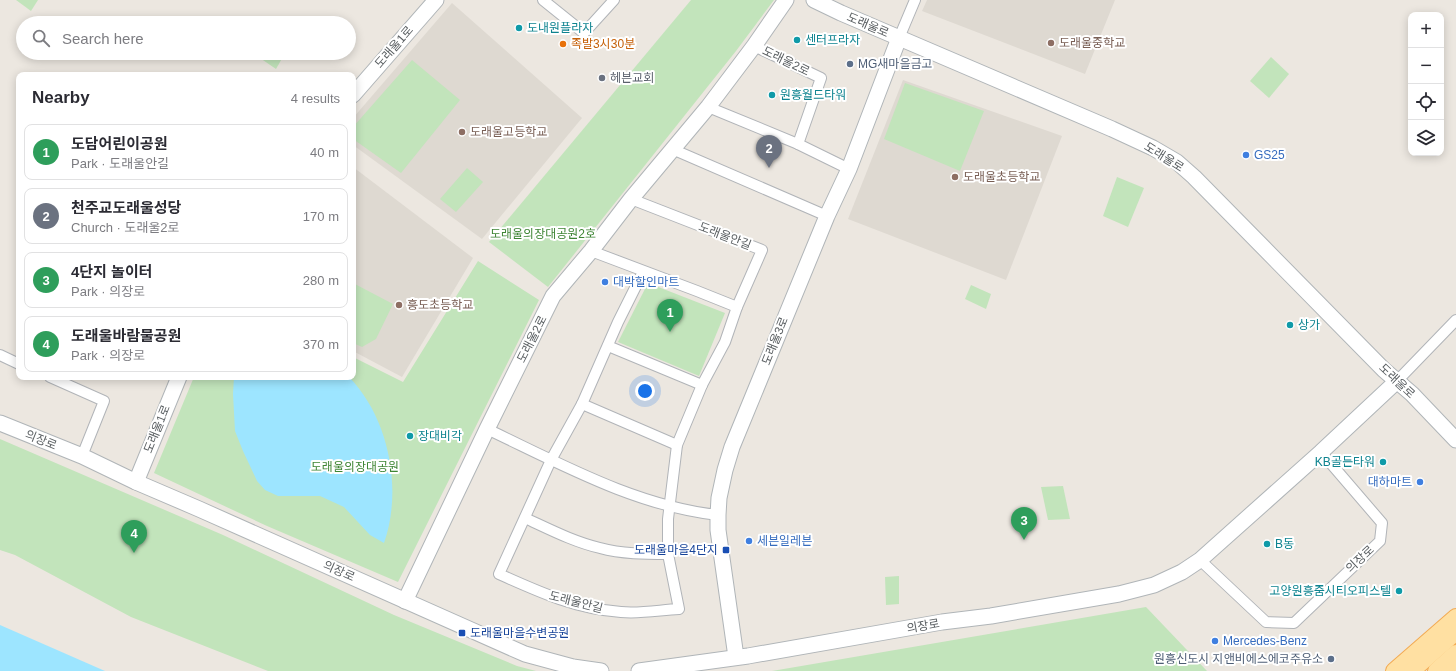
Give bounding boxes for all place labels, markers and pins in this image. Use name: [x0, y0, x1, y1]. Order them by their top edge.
place label: 도내원플라자: [527, 21, 593, 35]
marker: 도내원플라자: [514, 23, 524, 33]
place label: 센터프라자: [805, 33, 860, 47]
marker: 센터프라자: [792, 35, 802, 45]
place label: 도래울중학교: [1059, 36, 1125, 50]
place label: 족발3시30분: [571, 37, 635, 51]
marker: 도래울중학교: [1046, 38, 1056, 48]
marker: 족발3시30분: [558, 39, 568, 49]
place label: MG새마을금고: [858, 57, 933, 71]
marker: MG새마을금고: [845, 59, 855, 69]
place label: 헤븐교회: [610, 71, 654, 85]
marker: 헤븐교회: [597, 73, 607, 83]
place label: 원흥월드타워: [780, 88, 846, 102]
marker: 원흥월드타워: [767, 90, 777, 100]
place label: 도래울고등학교: [470, 125, 547, 139]
marker: 도래울고등학교: [457, 127, 467, 137]
pin: 2: [756, 135, 782, 168]
place label: GS25: [1254, 148, 1285, 162]
marker: GS25: [1241, 150, 1251, 160]
place label: 도래울초등학교: [963, 170, 1040, 184]
marker: 도래울초등학교: [950, 172, 960, 182]
place label: 대박할인마트: [613, 275, 679, 289]
marker: 대박할인마트: [600, 277, 610, 287]
place label: 흥도초등학교: [407, 298, 473, 312]
pin: 1: [657, 299, 683, 332]
marker: 흥도초등학교: [394, 300, 404, 310]
place label: 상가: [1298, 318, 1320, 332]
marker: 상가: [1285, 320, 1295, 330]
place label: 장대비각: [418, 429, 462, 443]
marker: 장대비각: [405, 431, 415, 441]
place label: KB골든타워: [1315, 455, 1375, 469]
marker: KB골든타워: [1378, 457, 1388, 467]
place label: 대하마트: [1368, 475, 1412, 489]
marker: 대하마트: [1415, 477, 1425, 487]
pin: 3: [1011, 507, 1037, 540]
pin: 4: [121, 520, 147, 553]
place label: 세븐일레븐: [757, 534, 812, 548]
marker: 세븐일레븐: [744, 536, 754, 546]
place label: B동: [1275, 537, 1294, 551]
marker: B동: [1262, 539, 1272, 549]
place label: 도래울마을4단지: [634, 543, 718, 557]
marker: 도래울마을4단지: [721, 545, 731, 555]
place label: 고양원흥줌시티오피스텔: [1270, 584, 1391, 598]
marker: 고양원흥줌시티오피스텔: [1394, 586, 1404, 596]
place label: 도래울마을수변공원: [470, 626, 569, 640]
marker: 도래울마을수변공원: [457, 628, 467, 638]
place label: Mercedes-Benz: [1223, 634, 1307, 648]
marker: Mercedes-Benz: [1210, 636, 1220, 646]
place label: 원흥신도시 지앤비에스에코주유소: [1154, 652, 1323, 666]
marker: 원흥신도시 지앤비에스에코주유소: [1326, 654, 1336, 664]

